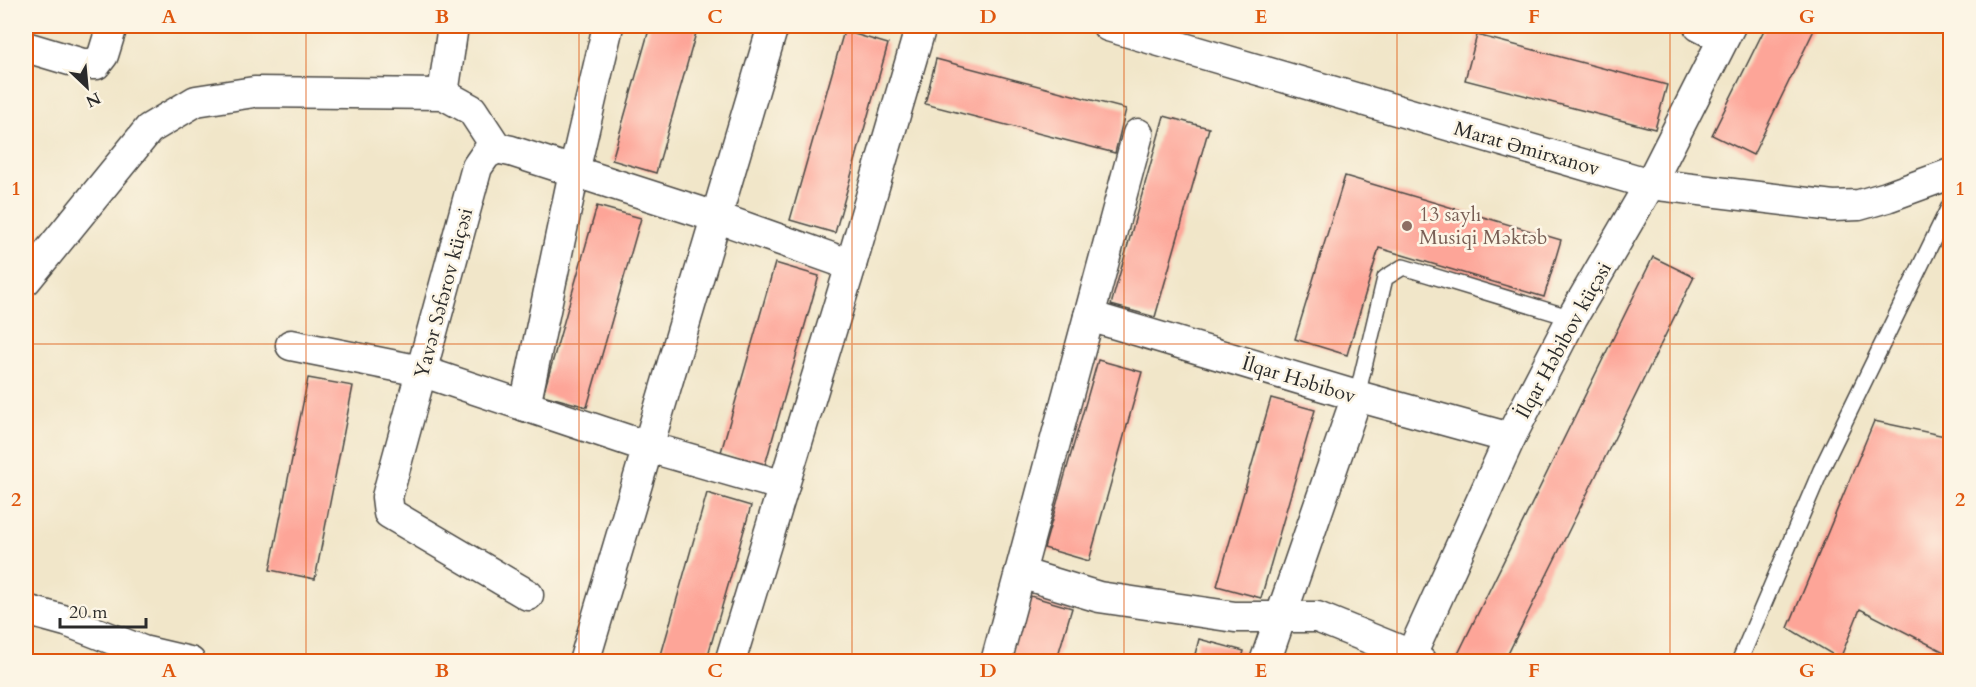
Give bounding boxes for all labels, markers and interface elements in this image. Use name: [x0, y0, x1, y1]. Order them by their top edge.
text: A: [161, 3, 177, 30]
text: B: [435, 3, 449, 30]
text: C: [707, 3, 723, 30]
text: D: [979, 3, 997, 30]
text: E: [1255, 3, 1267, 30]
text: F: [1528, 3, 1540, 30]
text: G: [1799, 3, 1815, 30]
north arrow: [57, 57, 117, 117]
text: N: [82, 87, 104, 113]
street label: Marat Əmirxanov: [1451, 115, 1604, 182]
text: 1: [11, 175, 21, 202]
text: 1: [1955, 175, 1965, 202]
place label: 13 saylı Musiqi Məktəb: [1419, 201, 1548, 251]
street label: Yavər Səfərov küçəsi: [408, 205, 479, 381]
marker: 13 saylı Musiqi Məktəb: [1400, 219, 1414, 233]
street label: İlqar Həbibov küçəsi: [1509, 257, 1618, 423]
street label: İlqar Həbibov: [1239, 349, 1360, 410]
text: 2: [11, 486, 21, 513]
text: 2: [1955, 486, 1965, 513]
scale bar: [60, 591, 146, 629]
text: 20 m: [69, 600, 108, 625]
text: A: [161, 657, 177, 684]
text: B: [435, 657, 449, 684]
text: C: [707, 657, 723, 684]
text: D: [979, 657, 997, 684]
text: E: [1255, 657, 1267, 684]
text: F: [1528, 657, 1540, 684]
text: G: [1799, 657, 1815, 684]

